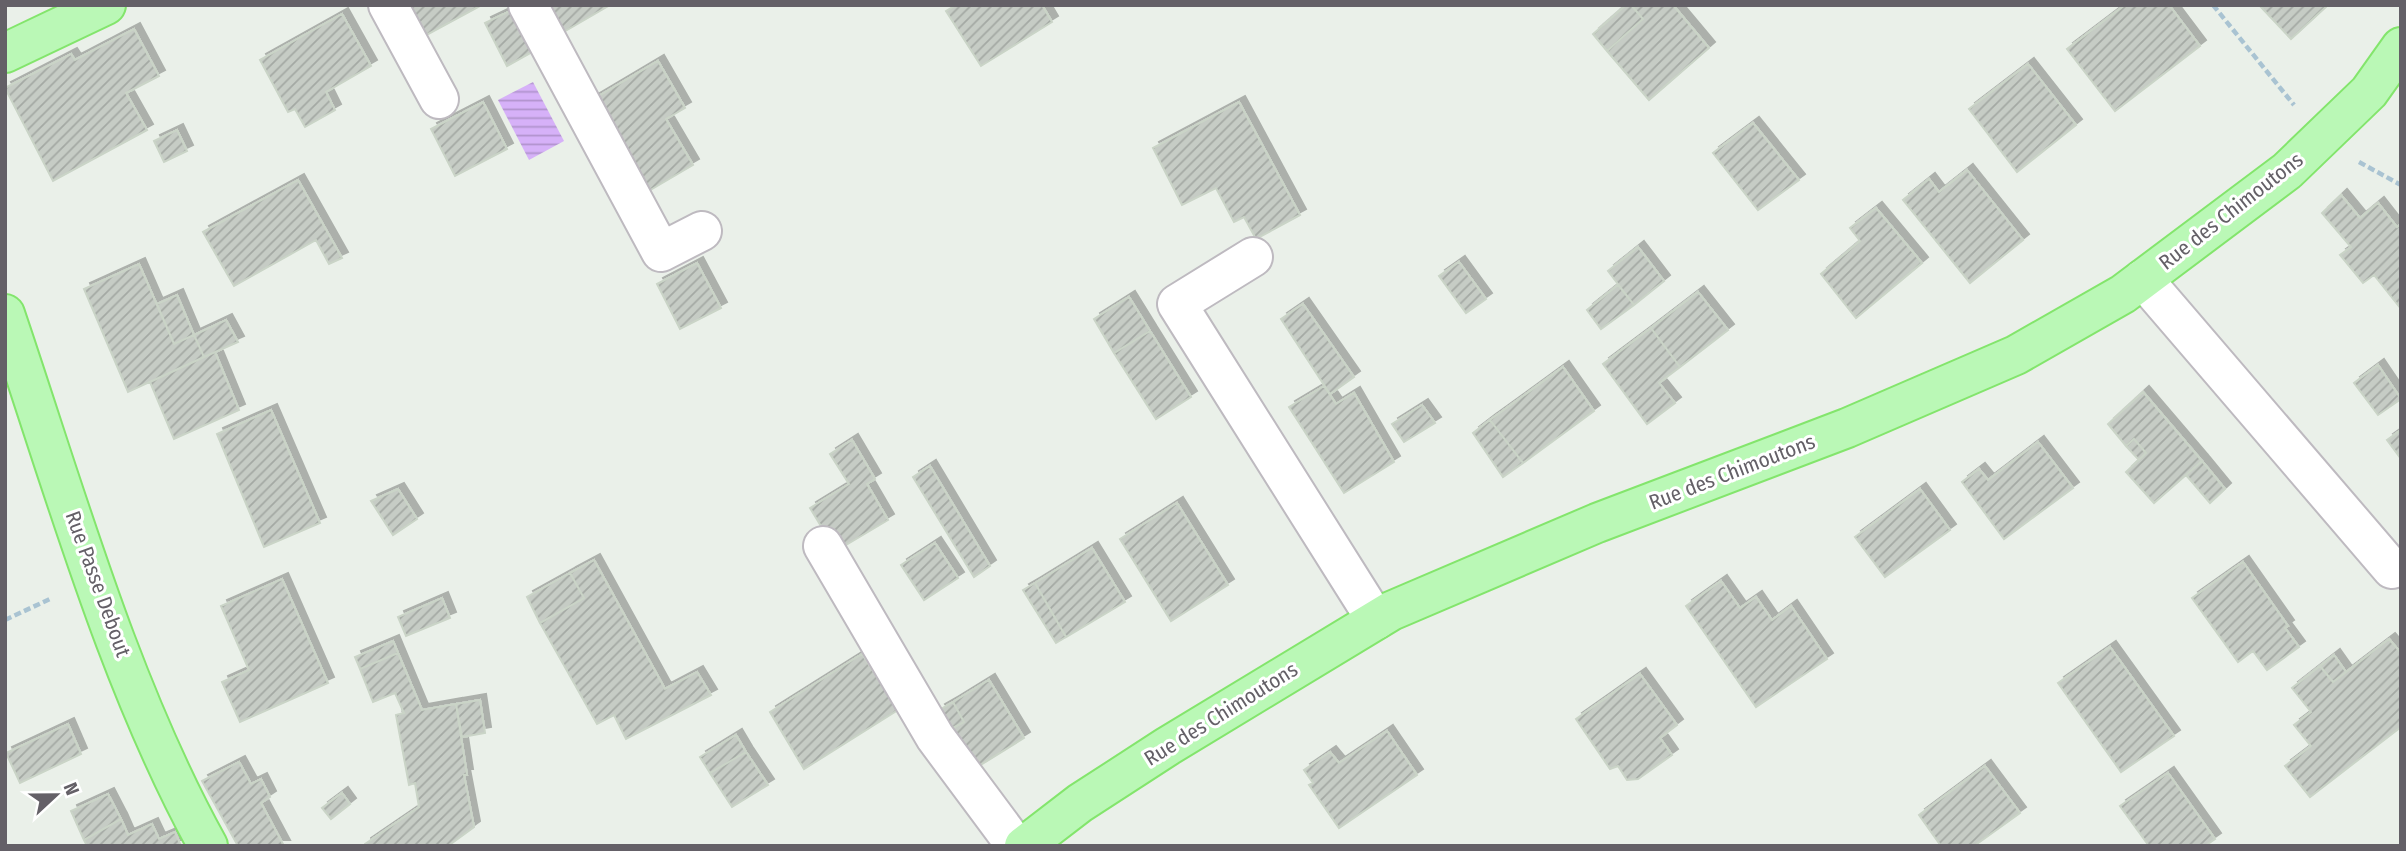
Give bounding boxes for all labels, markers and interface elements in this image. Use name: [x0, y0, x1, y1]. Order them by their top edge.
street label: Rue des Chimoutons: [2154, 147, 2308, 275]
street label: Rue des Chimoutons: [1645, 428, 1819, 516]
street label: Rue Passe Debout: [60, 507, 137, 661]
street label: Rue des Chimoutons: [1140, 656, 1302, 772]
north arrow: [21, 760, 91, 830]
text: N: [59, 779, 84, 798]

